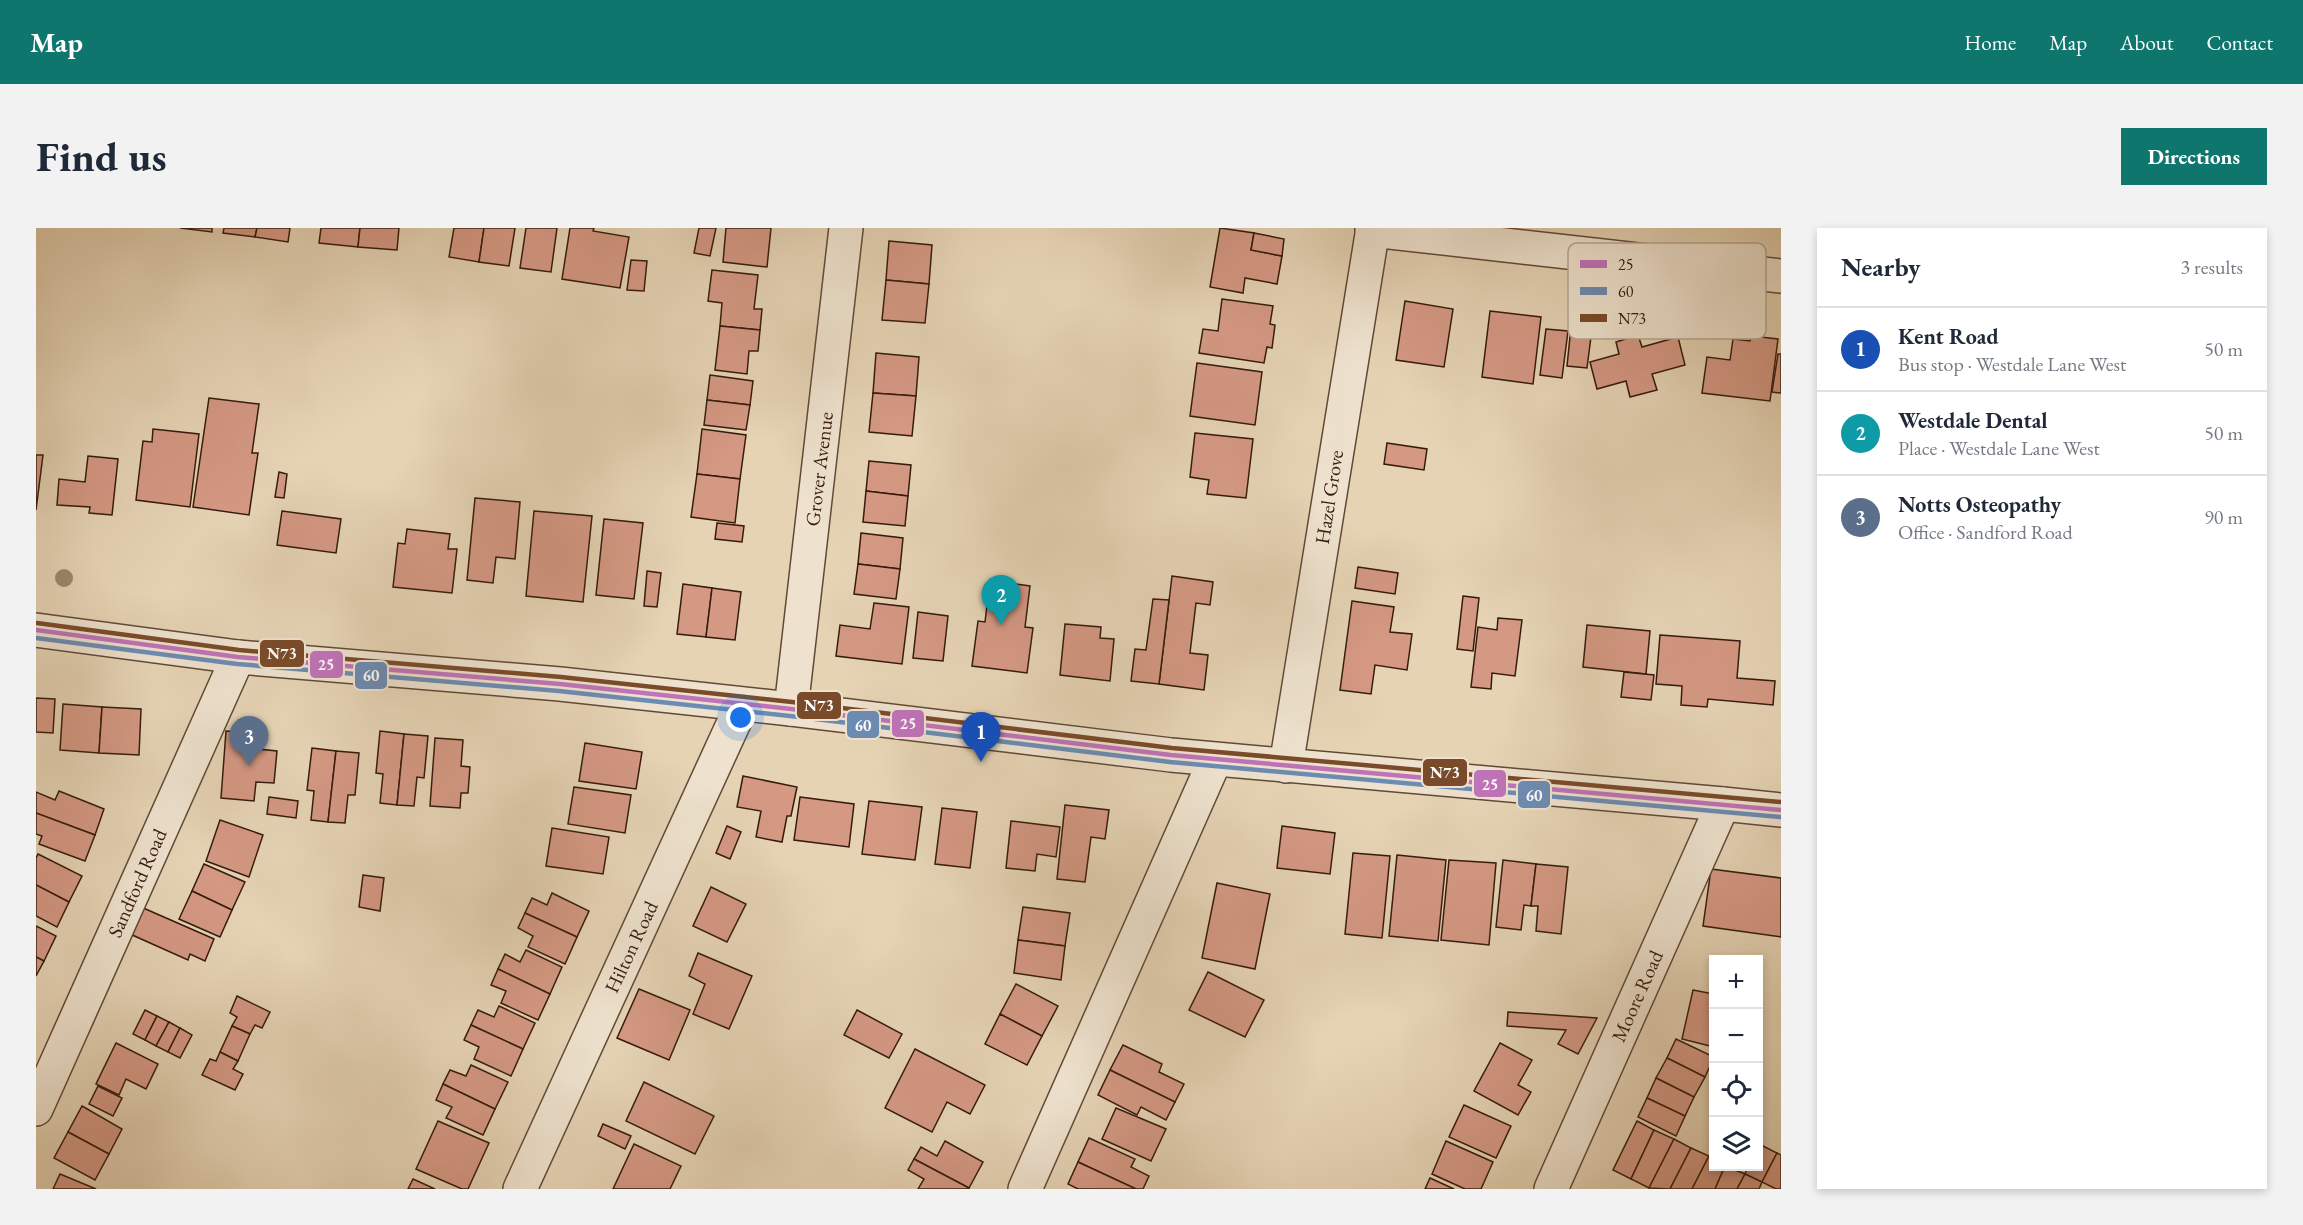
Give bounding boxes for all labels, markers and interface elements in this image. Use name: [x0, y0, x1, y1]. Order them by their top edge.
text: Map: [30, 24, 83, 60]
text: Home: [1964, 29, 2016, 56]
text: Map: [2049, 29, 2087, 56]
text: About: [2120, 29, 2173, 56]
text: Contact: [2206, 29, 2273, 56]
button: Directions: [2121, 128, 2267, 185]
text: Find us: [36, 129, 167, 184]
legend: [1568, 243, 1766, 339]
text: Nearby: [1841, 250, 1921, 284]
text: 25: [1618, 254, 1633, 275]
text: 3 results: [2180, 254, 2243, 280]
text: 60: [1618, 281, 1634, 302]
text: N73: [1618, 308, 1646, 329]
text: Kent Road: [1898, 322, 1999, 351]
text: 1: [1855, 336, 1866, 362]
text: 50 m: [2204, 336, 2243, 362]
text: Bus stop · Westdale Lane West: [1898, 351, 2126, 377]
text: Westdale Dental: [1898, 406, 2048, 435]
street label: Grover Avenue: [799, 410, 839, 528]
text: 2: [1855, 420, 1866, 446]
text: 50 m: [2204, 420, 2243, 446]
text: Place · Westdale Lane West: [1898, 435, 2100, 461]
street label: Hazel Grove: [1309, 448, 1349, 546]
text: Notts Osteopathy: [1898, 490, 2061, 519]
text: 3: [1855, 504, 1866, 530]
text: 90 m: [2204, 504, 2243, 530]
text: Office · Sandford Road: [1898, 519, 2073, 545]
pin: 2: [982, 576, 1020, 625]
line badge: N73: [259, 639, 305, 668]
text: N73: [267, 643, 297, 664]
line badge: 25: [309, 650, 344, 679]
text: 25: [318, 654, 334, 675]
line badge: 60: [354, 661, 388, 690]
text: 60: [363, 665, 380, 686]
line badge: N73: [796, 691, 842, 720]
text: N73: [804, 695, 834, 716]
your location: [726, 703, 755, 732]
line badge: 25: [891, 709, 925, 738]
line badge: 60: [846, 710, 880, 739]
pin: 1: [962, 712, 1000, 762]
text: 25: [900, 713, 916, 734]
text: 60: [855, 715, 872, 736]
pin: 3: [230, 716, 268, 766]
line badge: N73: [1422, 758, 1468, 787]
text: N73: [1430, 762, 1460, 783]
line badge: 25: [1473, 769, 1507, 798]
text: 25: [1482, 774, 1498, 795]
line badge: 60: [1517, 780, 1551, 809]
text: 60: [1526, 785, 1543, 806]
street label: Sandford Road: [101, 824, 173, 941]
street label: Hilton Road: [598, 896, 664, 997]
street label: Moore Road: [1605, 945, 1669, 1046]
map controls: [1709, 955, 1763, 1171]
button: +: [1709, 955, 1763, 1009]
button: −: [1709, 1009, 1763, 1063]
button: locate: [1709, 1063, 1763, 1117]
button: layers: [1709, 1117, 1763, 1171]

